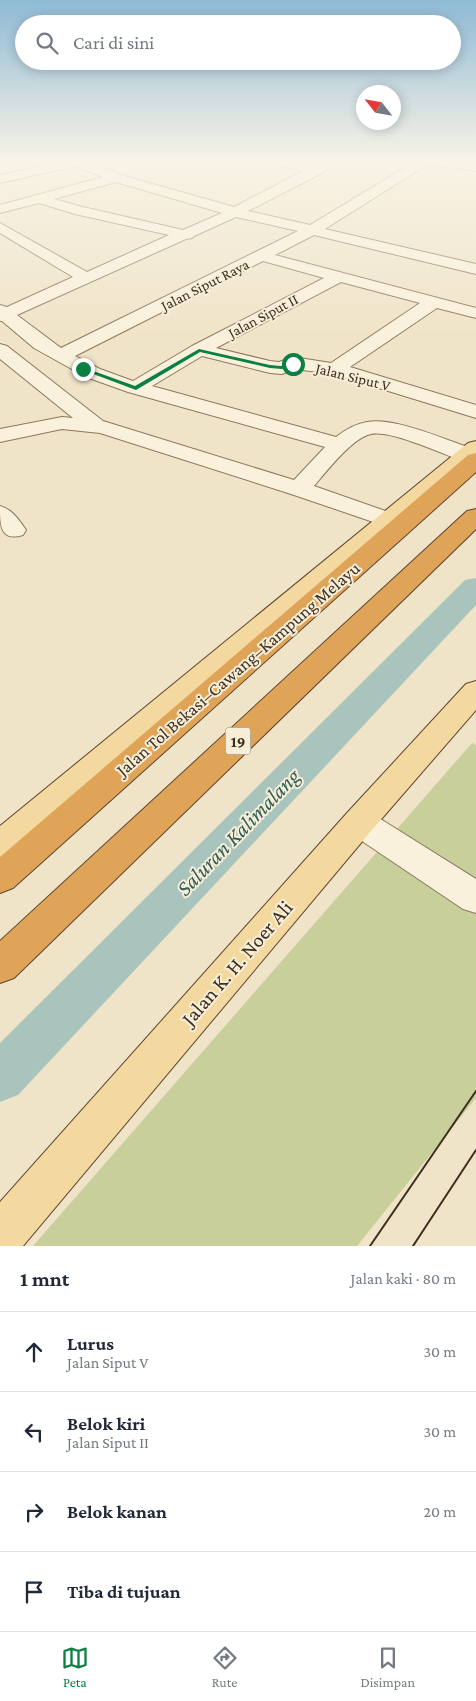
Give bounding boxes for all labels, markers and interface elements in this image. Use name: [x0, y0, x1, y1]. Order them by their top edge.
search box: [15, 15, 461, 70]
icon: search: [33, 29, 61, 57]
text: Cari di sini: [73, 32, 154, 53]
north arrow: [356, 85, 401, 130]
street label: Jalan Siput Raya: [157, 256, 252, 316]
street label: Jalan Siput II: [224, 291, 301, 343]
route start: [282, 353, 305, 376]
route end: [72, 358, 95, 381]
street label: Jalan Siput V: [312, 360, 392, 395]
street label: Jalan Tol Bekasi–Cawang–Kampung Melayu: [111, 558, 364, 781]
road number: 19: [226, 728, 250, 754]
water label: Saluran Kalimalang: [171, 762, 306, 901]
street label: Jalan K. H. Noer Ali: [175, 895, 298, 1032]
text: 1 mnt: [20, 1267, 69, 1291]
text: Jalan kaki · 80 m: [351, 1270, 456, 1287]
text: Lurus: [67, 1333, 114, 1354]
icon: ahead: [20, 1338, 48, 1366]
text: 30 m: [424, 1343, 456, 1360]
text: Jalan Siput V: [67, 1354, 148, 1371]
text: Belok kiri: [67, 1413, 145, 1434]
icon: left: [20, 1418, 48, 1446]
text: 30 m: [424, 1423, 456, 1440]
text: Jalan Siput II: [67, 1434, 149, 1451]
icon: right: [20, 1498, 48, 1526]
text: Belok kanan: [67, 1501, 167, 1522]
text: 20 m: [423, 1503, 456, 1520]
icon: arrive: [20, 1578, 48, 1606]
text: Tiba di tujuan: [67, 1581, 181, 1602]
tab: Peta: [61, 1644, 89, 1690]
tab: Rute: [211, 1644, 239, 1690]
tab: Disimpan: [360, 1644, 415, 1690]

